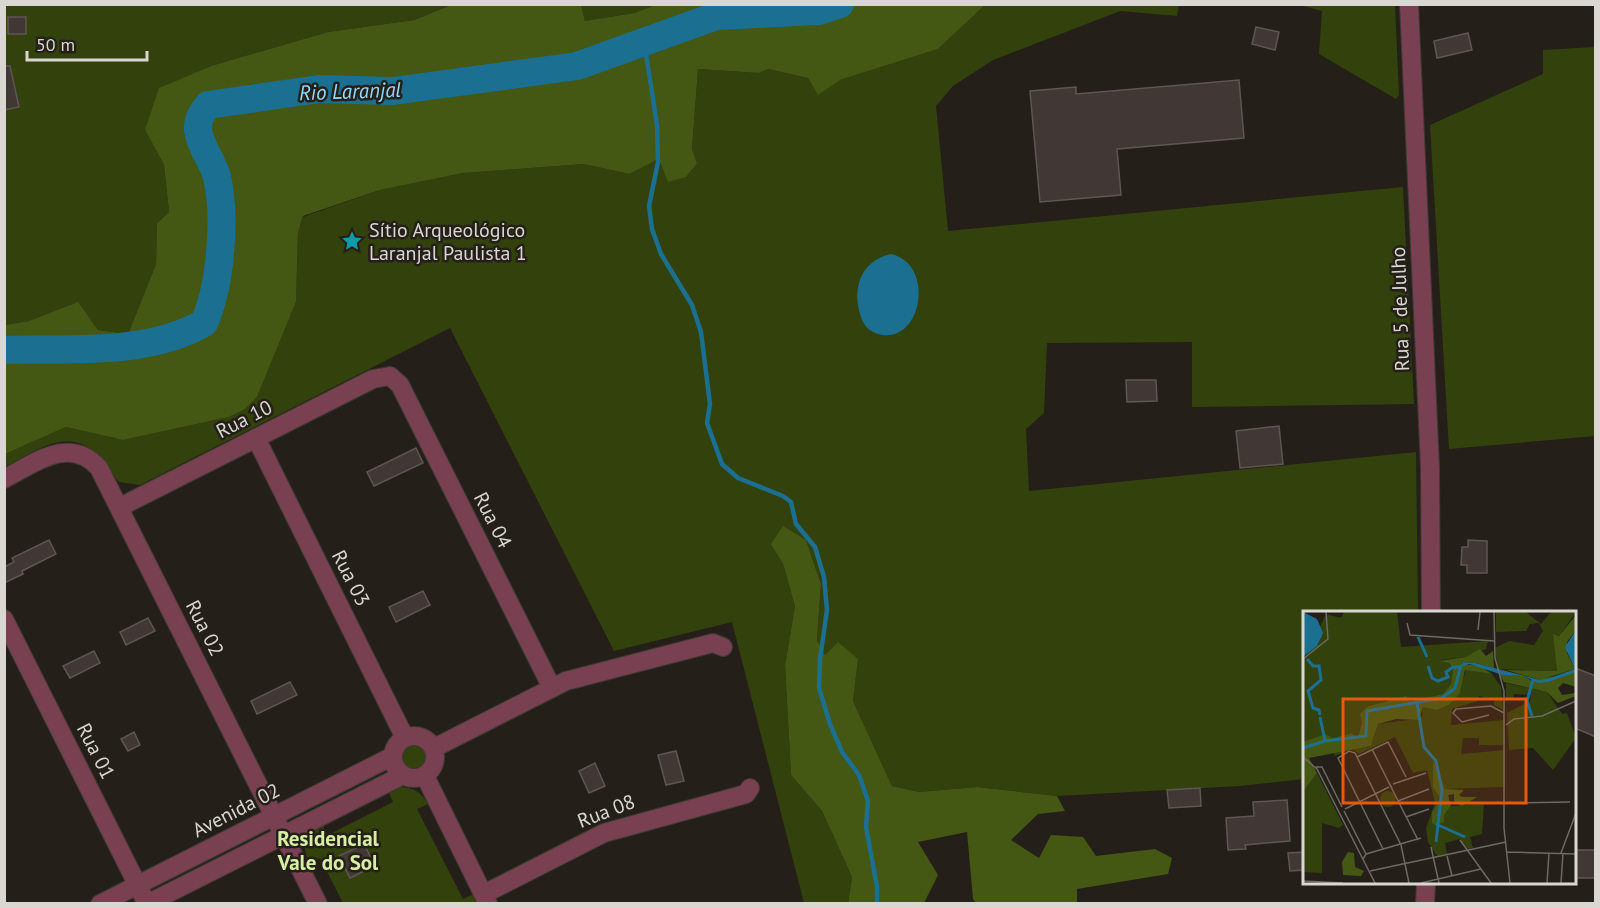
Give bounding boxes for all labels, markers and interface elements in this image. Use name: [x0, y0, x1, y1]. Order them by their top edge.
scale bar: [27, 24, 147, 62]
text: 50 m: [36, 33, 75, 56]
water label: Rio Laranjal: [298, 76, 402, 106]
place label: Sítio Arqueológico Laranjal Paulista 1: [369, 217, 527, 266]
place icon: Sítio Arqueológico Laranjal Paulista 1: [340, 229, 364, 253]
street label: Rua 5 de Julho: [1385, 246, 1415, 372]
street label: Rua 10: [212, 394, 277, 444]
street label: Rua 04: [468, 488, 518, 553]
street label: Rua 03: [326, 546, 376, 610]
street label: Rua 02: [180, 596, 230, 660]
inset map: [1303, 611, 1576, 884]
street label: Rua 01: [71, 719, 121, 783]
street label: Avenida 02: [188, 777, 284, 843]
street label: Rua 08: [574, 788, 638, 834]
district label: Residencial Vale do Sol: [277, 825, 380, 876]

